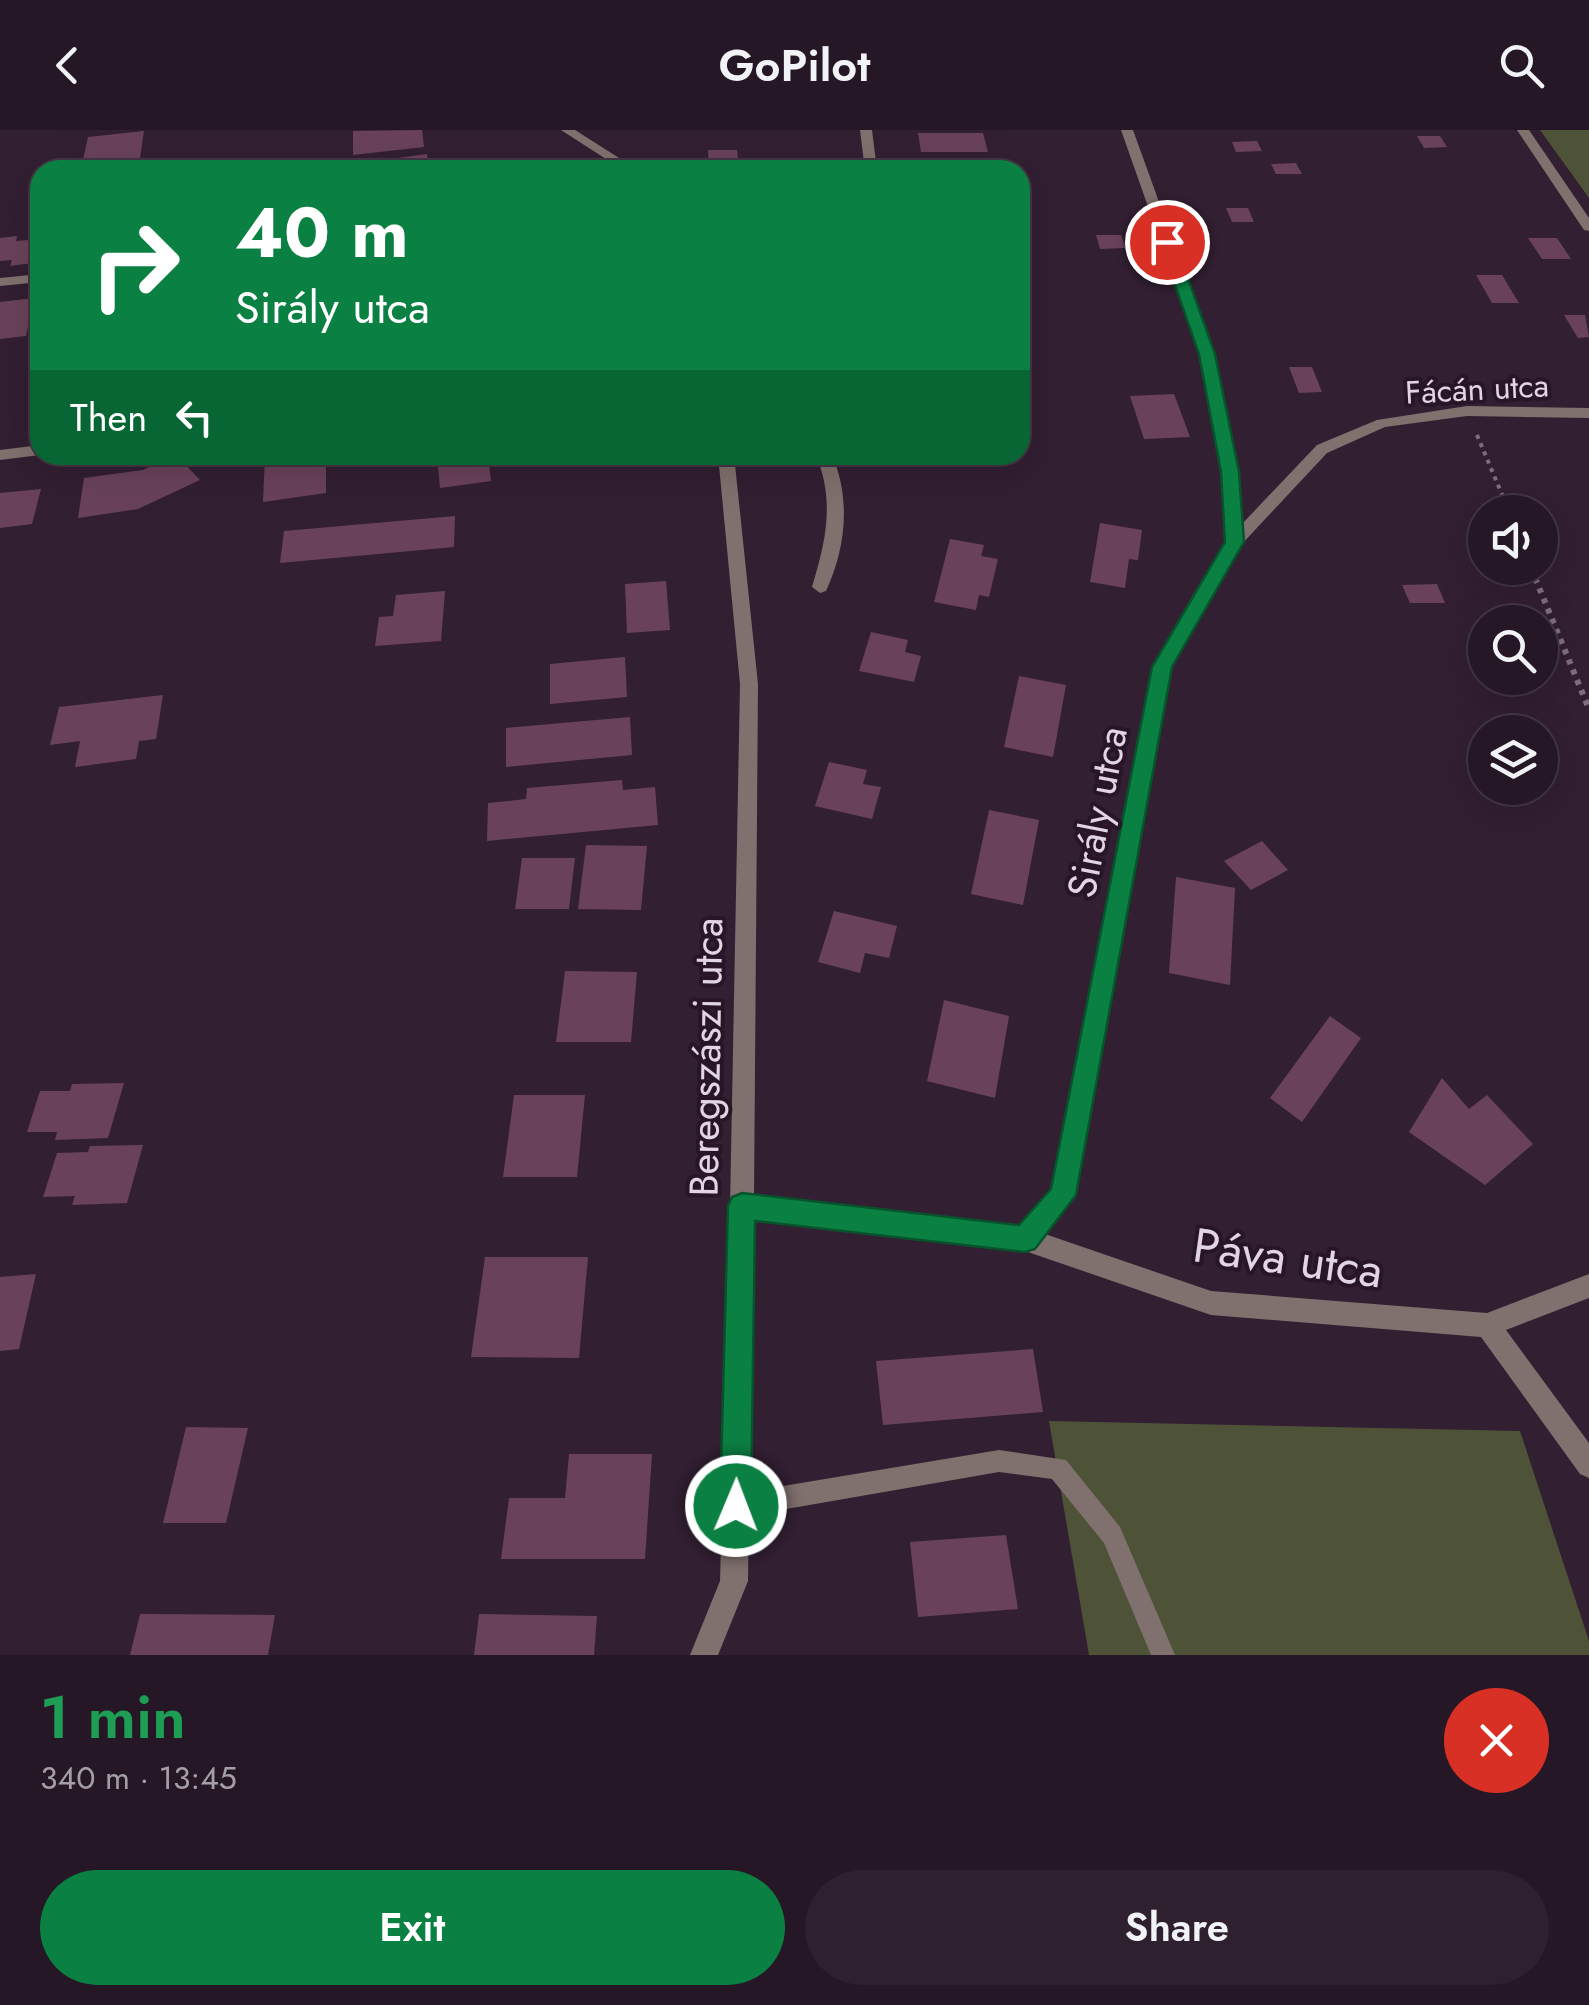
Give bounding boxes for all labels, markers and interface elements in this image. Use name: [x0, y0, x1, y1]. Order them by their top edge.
text: GoPilot: [719, 33, 870, 98]
icon: back: [40, 38, 95, 93]
icon: search: [1494, 38, 1549, 93]
text: 40 m: [235, 182, 409, 283]
icon: right: [70, 200, 200, 330]
pin: [1125, 200, 1210, 285]
icon: arrive: [1140, 215, 1195, 270]
text: Sirály utca: [235, 275, 430, 340]
street label: Fácán utca: [1404, 362, 1550, 416]
text: Then: [70, 390, 147, 445]
icon: left: [167, 390, 222, 445]
map controls: [1468, 495, 1558, 805]
button: sound: [1468, 495, 1558, 585]
button: search: [1468, 605, 1558, 695]
button: layers: [1468, 715, 1558, 805]
street label: Sirály utca: [1052, 721, 1142, 903]
street label: Beregszászi utca: [675, 917, 737, 1197]
street label: Páva utca: [1189, 1211, 1387, 1305]
position arrow: [684, 1454, 788, 1558]
text: 1 min: [40, 1674, 186, 1761]
button: close: [1444, 1688, 1549, 1793]
text: 340 m · 13:45: [40, 1755, 237, 1801]
button: Exit: [40, 1870, 785, 1985]
button: Share: [805, 1870, 1549, 1985]

